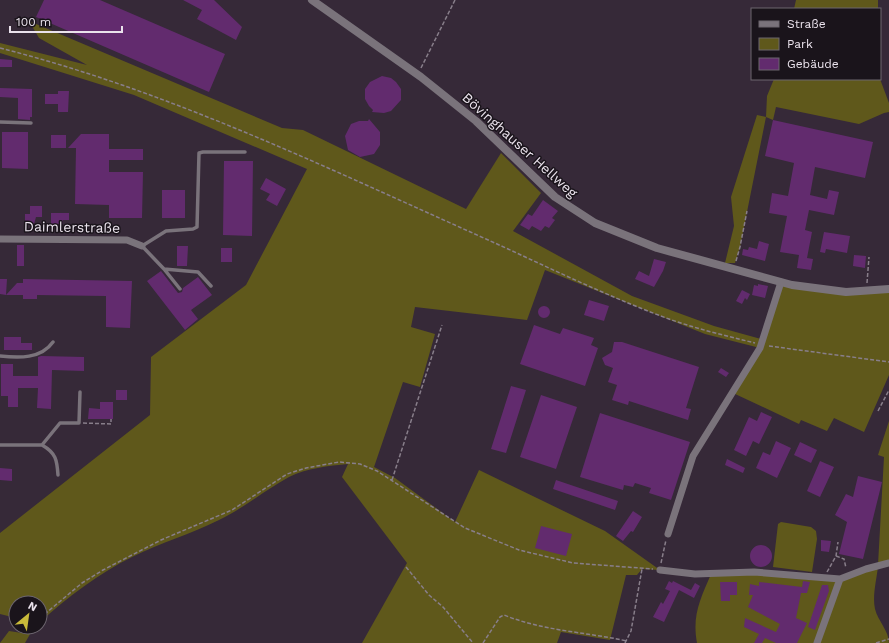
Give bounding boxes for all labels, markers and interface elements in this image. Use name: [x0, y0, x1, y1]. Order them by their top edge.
scale bar: [10, 8, 122, 34]
legend: [751, 8, 881, 80]
text: 100 m: [16, 15, 51, 29]
text: Straße: [787, 17, 826, 31]
text: Park: [787, 37, 813, 51]
text: Gebäude: [787, 57, 839, 71]
street label: Bövinghauser Hellweg: [459, 89, 581, 201]
street label: Daimlerstraße: [24, 218, 120, 236]
north arrow: [8, 595, 48, 635]
text: N: [26, 599, 39, 614]

